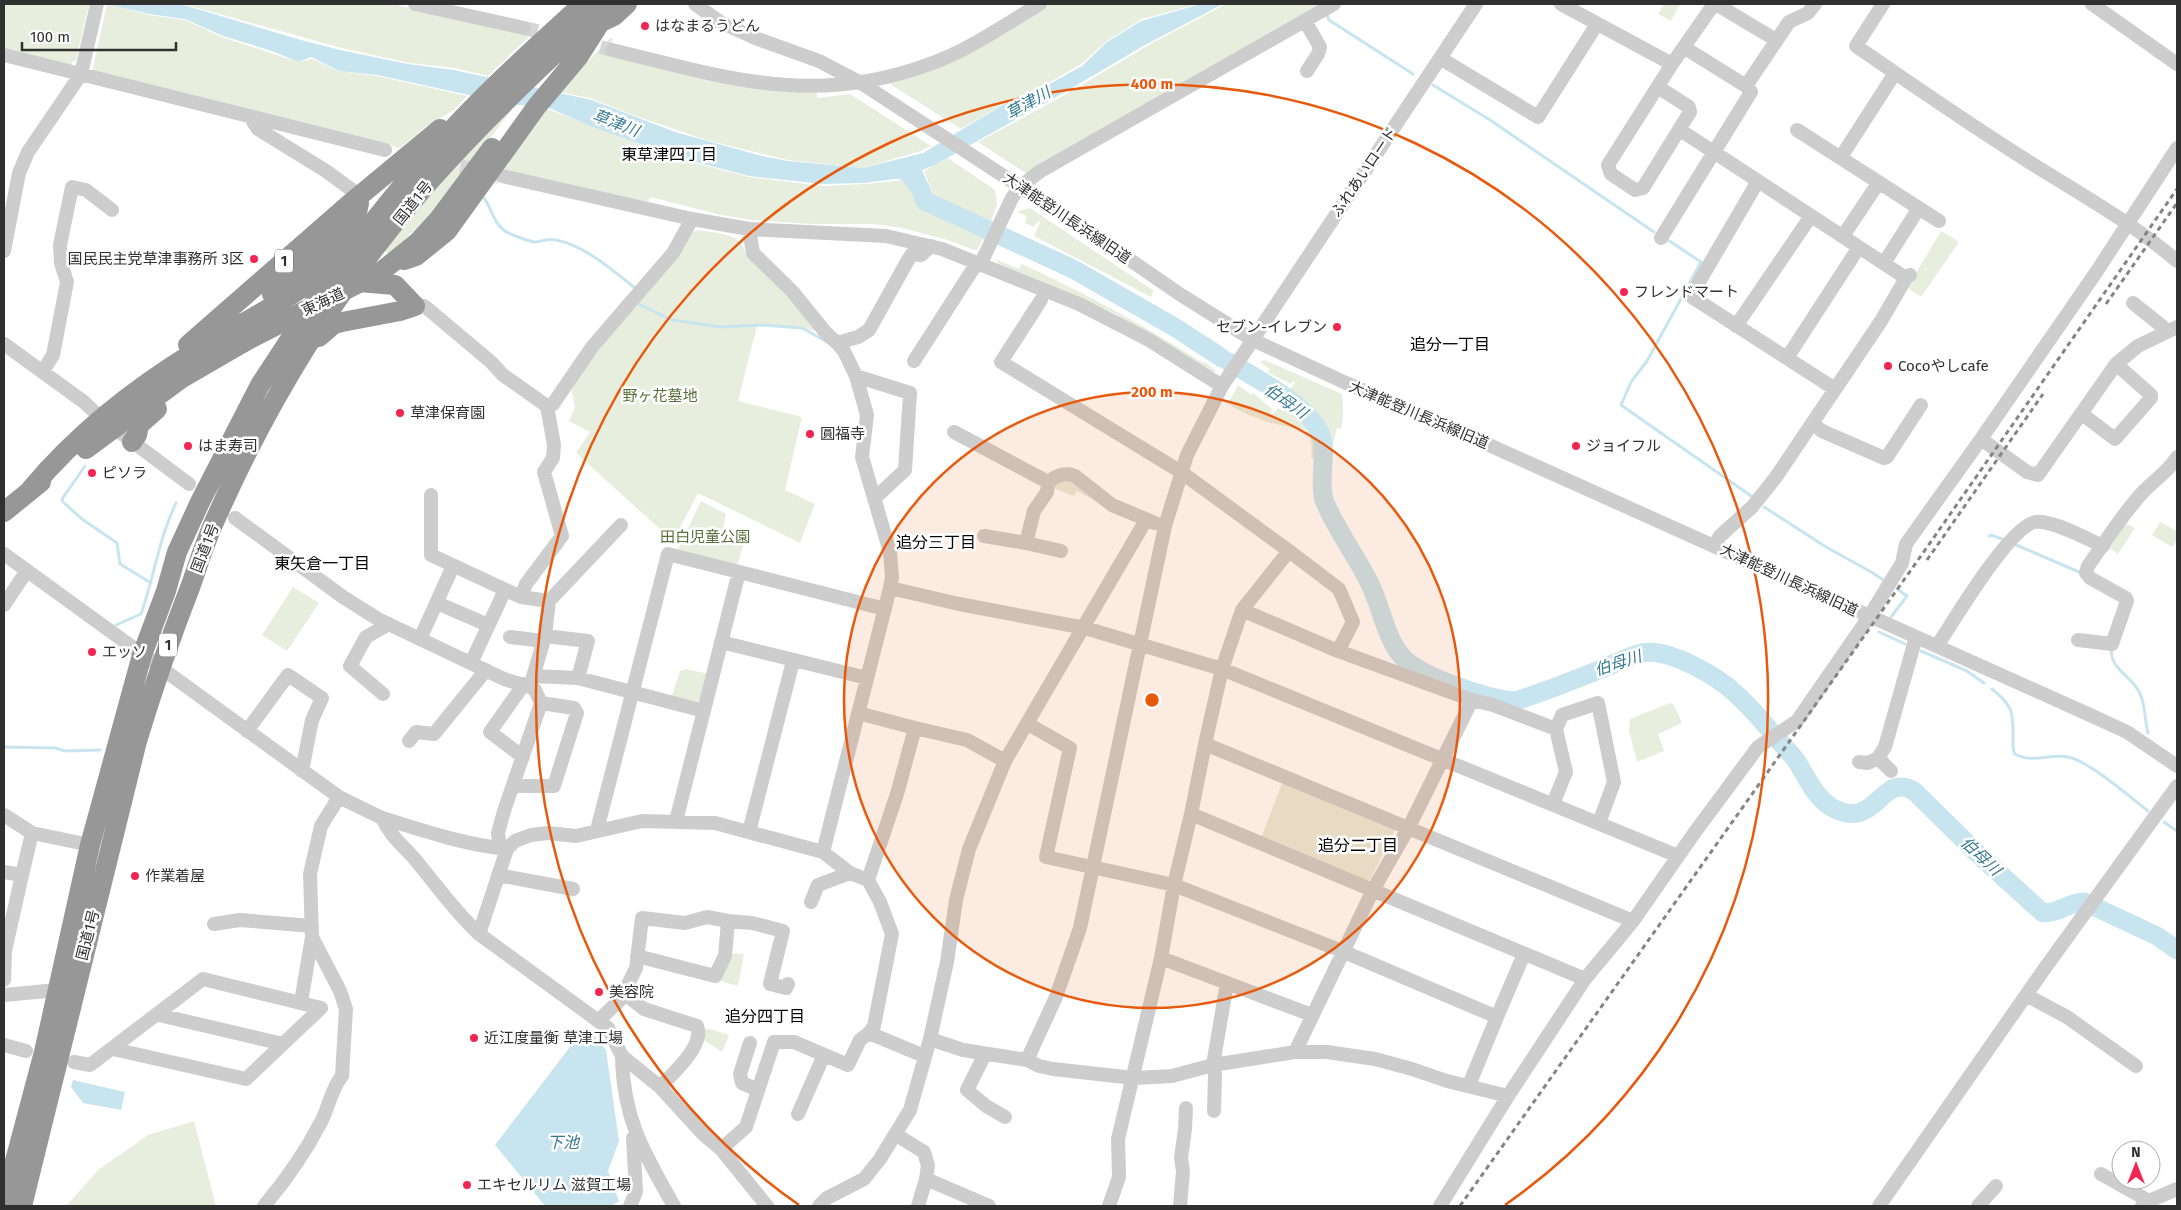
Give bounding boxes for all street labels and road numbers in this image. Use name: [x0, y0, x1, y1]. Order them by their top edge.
street label: ふれあいロード: [1327, 123, 1401, 221]
street label: 大津能登川長浜線旧道: [1000, 169, 1134, 267]
street label: 国道1号: [390, 177, 436, 229]
road number: 1: [275, 250, 293, 272]
street label: 東海道: [299, 284, 347, 320]
street label: 大津能登川長浜線旧道: [1346, 377, 1492, 453]
street label: 国道1号: [187, 521, 223, 575]
street label: 大津能登川長浜線旧道: [1717, 540, 1861, 620]
road number: 1: [159, 634, 177, 656]
street label: 国道1号: [73, 908, 103, 962]

